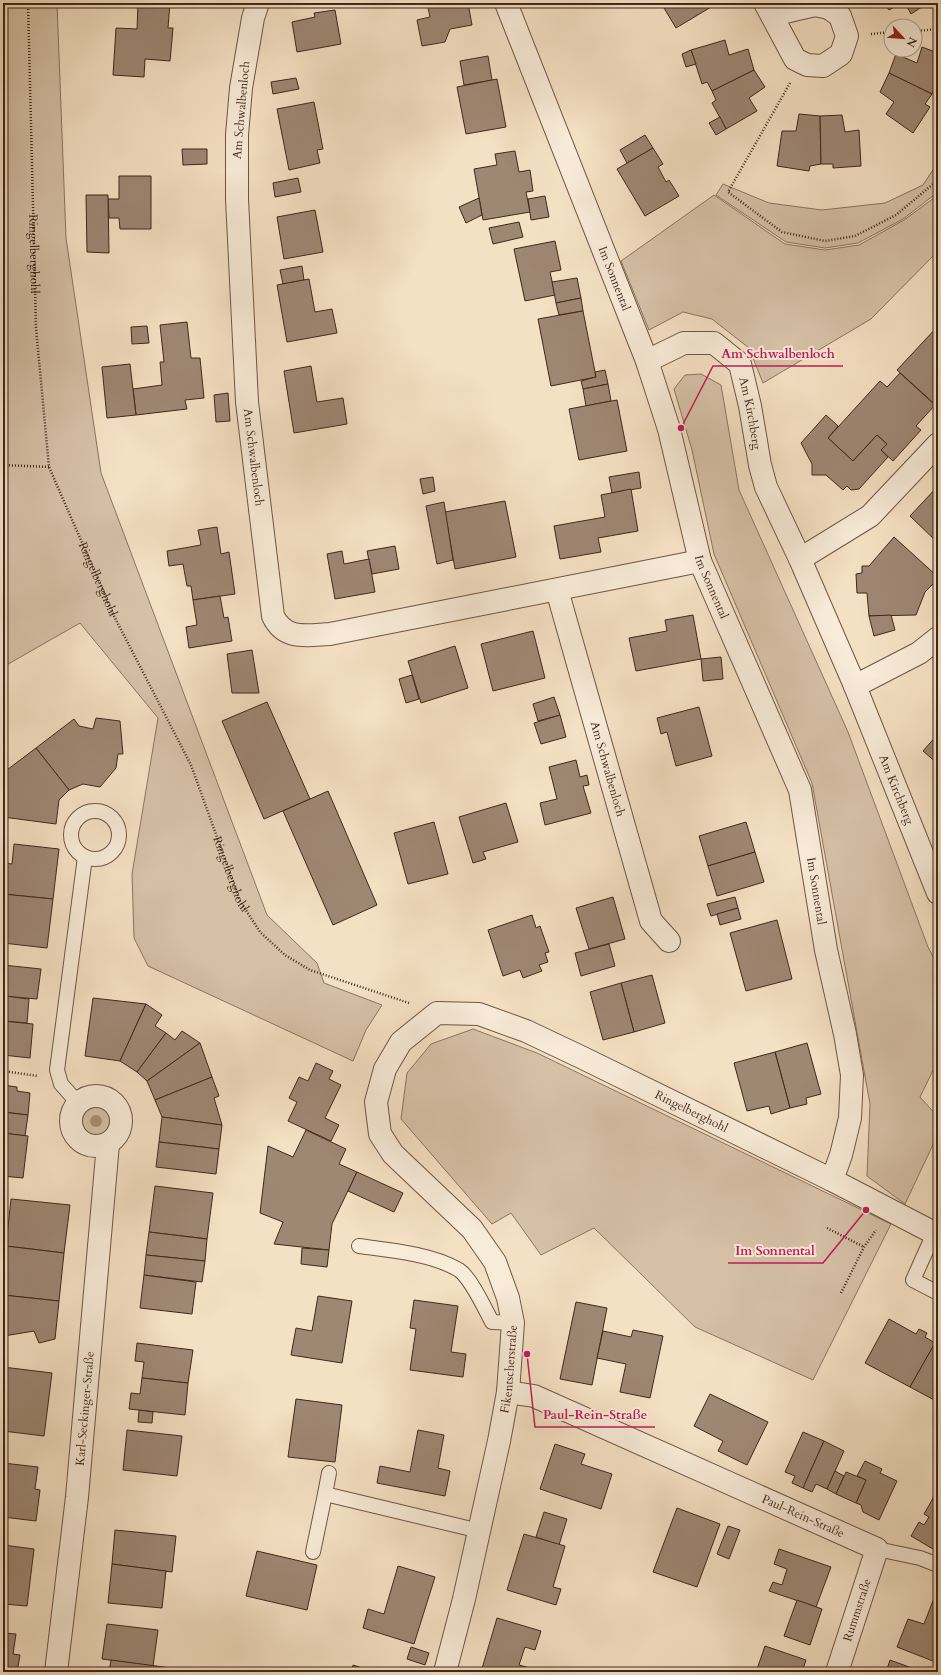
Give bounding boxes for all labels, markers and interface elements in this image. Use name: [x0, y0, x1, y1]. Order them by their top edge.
north arrow: [883, 18, 923, 58]
text: N: [903, 35, 920, 50]
street label: Am Schwalbenloch: [229, 60, 253, 160]
street label: Ringelberghohl: [25, 214, 43, 294]
street label: Im Sonnental: [595, 244, 634, 313]
callout: Am Schwalbenloch: [713, 341, 843, 366]
text: Am Schwalbenloch: [721, 345, 835, 363]
street label: Am Kirchberg: [735, 375, 765, 451]
street label: Am Schwalbenloch: [240, 408, 268, 507]
street label: Ringelberghohl: [75, 539, 121, 619]
street label: Im Sonnental: [691, 553, 732, 621]
street label: Am Schwalbenloch: [587, 719, 629, 819]
street label: Am Kirchberg: [875, 752, 918, 827]
street label: Ringelberghohl: [209, 834, 253, 915]
street label: Im Sonnental: [803, 856, 830, 926]
street label: Ringelberghohl: [652, 1086, 731, 1136]
callout: Im Sonnental: [728, 1238, 823, 1263]
text: Im Sonnental: [735, 1242, 815, 1260]
street label: Fikentscherstraße: [496, 1324, 521, 1415]
street label: Karl-Seckinger-Straße: [72, 1351, 98, 1466]
callout: Paul-Rein-Straße: [535, 1402, 655, 1427]
text: Paul-Rein-Straße: [543, 1406, 647, 1424]
street label: Paul-Rein-Straße: [759, 1491, 847, 1541]
street label: Rummstraße: [839, 1577, 875, 1643]

